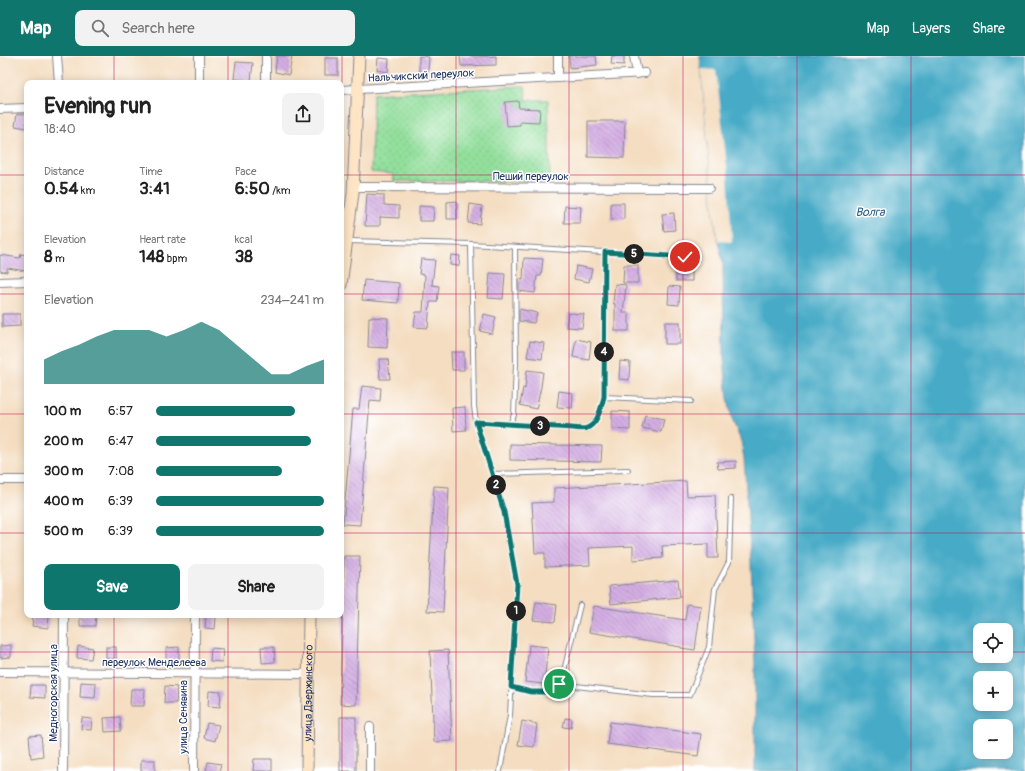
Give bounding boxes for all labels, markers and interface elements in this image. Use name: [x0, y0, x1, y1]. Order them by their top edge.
search box: [75, 10, 355, 46]
text: Map: [20, 16, 51, 40]
icon: search: [89, 17, 111, 39]
text: Search here: [121, 19, 195, 38]
text: Map: [867, 20, 890, 37]
text: Layers: [912, 20, 950, 37]
text: Share: [972, 20, 1005, 37]
street label: Нальчикский переулок: [367, 66, 475, 85]
text: Evening run: [44, 92, 152, 120]
button: share: [282, 93, 324, 135]
text: 18:40: [44, 121, 76, 137]
text: Distance: [44, 165, 84, 178]
text: Time: [139, 165, 162, 178]
text: Pace: [235, 165, 256, 178]
street label: Пеший переулок: [493, 170, 569, 183]
text: 0.54: [44, 178, 78, 199]
text: 3:41: [139, 178, 170, 199]
text: 6:50: [235, 178, 270, 199]
text: km: [78, 184, 95, 197]
text: /km: [270, 184, 291, 197]
water label: Волга: [855, 205, 886, 220]
text: Elevation: [44, 233, 86, 246]
text: Heart rate: [139, 233, 186, 246]
text: kcal: [235, 233, 253, 246]
pin: [668, 240, 702, 274]
pin: 5: [624, 244, 644, 264]
text: 8: [44, 246, 53, 267]
text: 148: [139, 246, 164, 267]
text: 38: [235, 246, 253, 267]
icon: check: [674, 246, 696, 268]
text: 5: [631, 247, 637, 260]
text: m: [53, 252, 65, 265]
text: bpm: [164, 252, 187, 265]
text: Elevation: [44, 292, 94, 308]
text: 234–241 m: [260, 292, 324, 308]
pin: 4: [594, 342, 614, 362]
text: 4: [601, 345, 607, 358]
text: 100 m: [44, 403, 81, 419]
text: 6:57: [108, 403, 133, 419]
pin: 3: [530, 416, 550, 436]
text: 3: [537, 419, 543, 432]
text: 200 m: [44, 433, 83, 449]
text: 6:47: [108, 433, 133, 449]
text: 300 m: [44, 463, 83, 479]
text: 7:08: [108, 463, 134, 479]
pin: 2: [486, 475, 506, 495]
text: 2: [493, 478, 499, 491]
text: 400 m: [44, 493, 84, 509]
text: 6:39: [108, 493, 133, 509]
text: 500 m: [44, 523, 83, 539]
text: 6:39: [108, 523, 133, 539]
button: Save: [44, 564, 180, 610]
button: Share: [188, 564, 324, 610]
pin: 1: [506, 601, 526, 621]
text: 1: [514, 604, 518, 617]
map controls: [973, 623, 1013, 759]
button: locate: [973, 623, 1013, 663]
street label: Медногорская улица: [47, 644, 60, 742]
street label: улица Дзержинского: [301, 644, 316, 742]
street label: переулок Менделеева: [102, 656, 206, 669]
pin: [542, 667, 576, 701]
button: +: [973, 671, 1013, 711]
icon: arrive: [548, 673, 570, 695]
street label: улица Сенявина: [177, 680, 190, 755]
button: −: [973, 719, 1013, 759]

